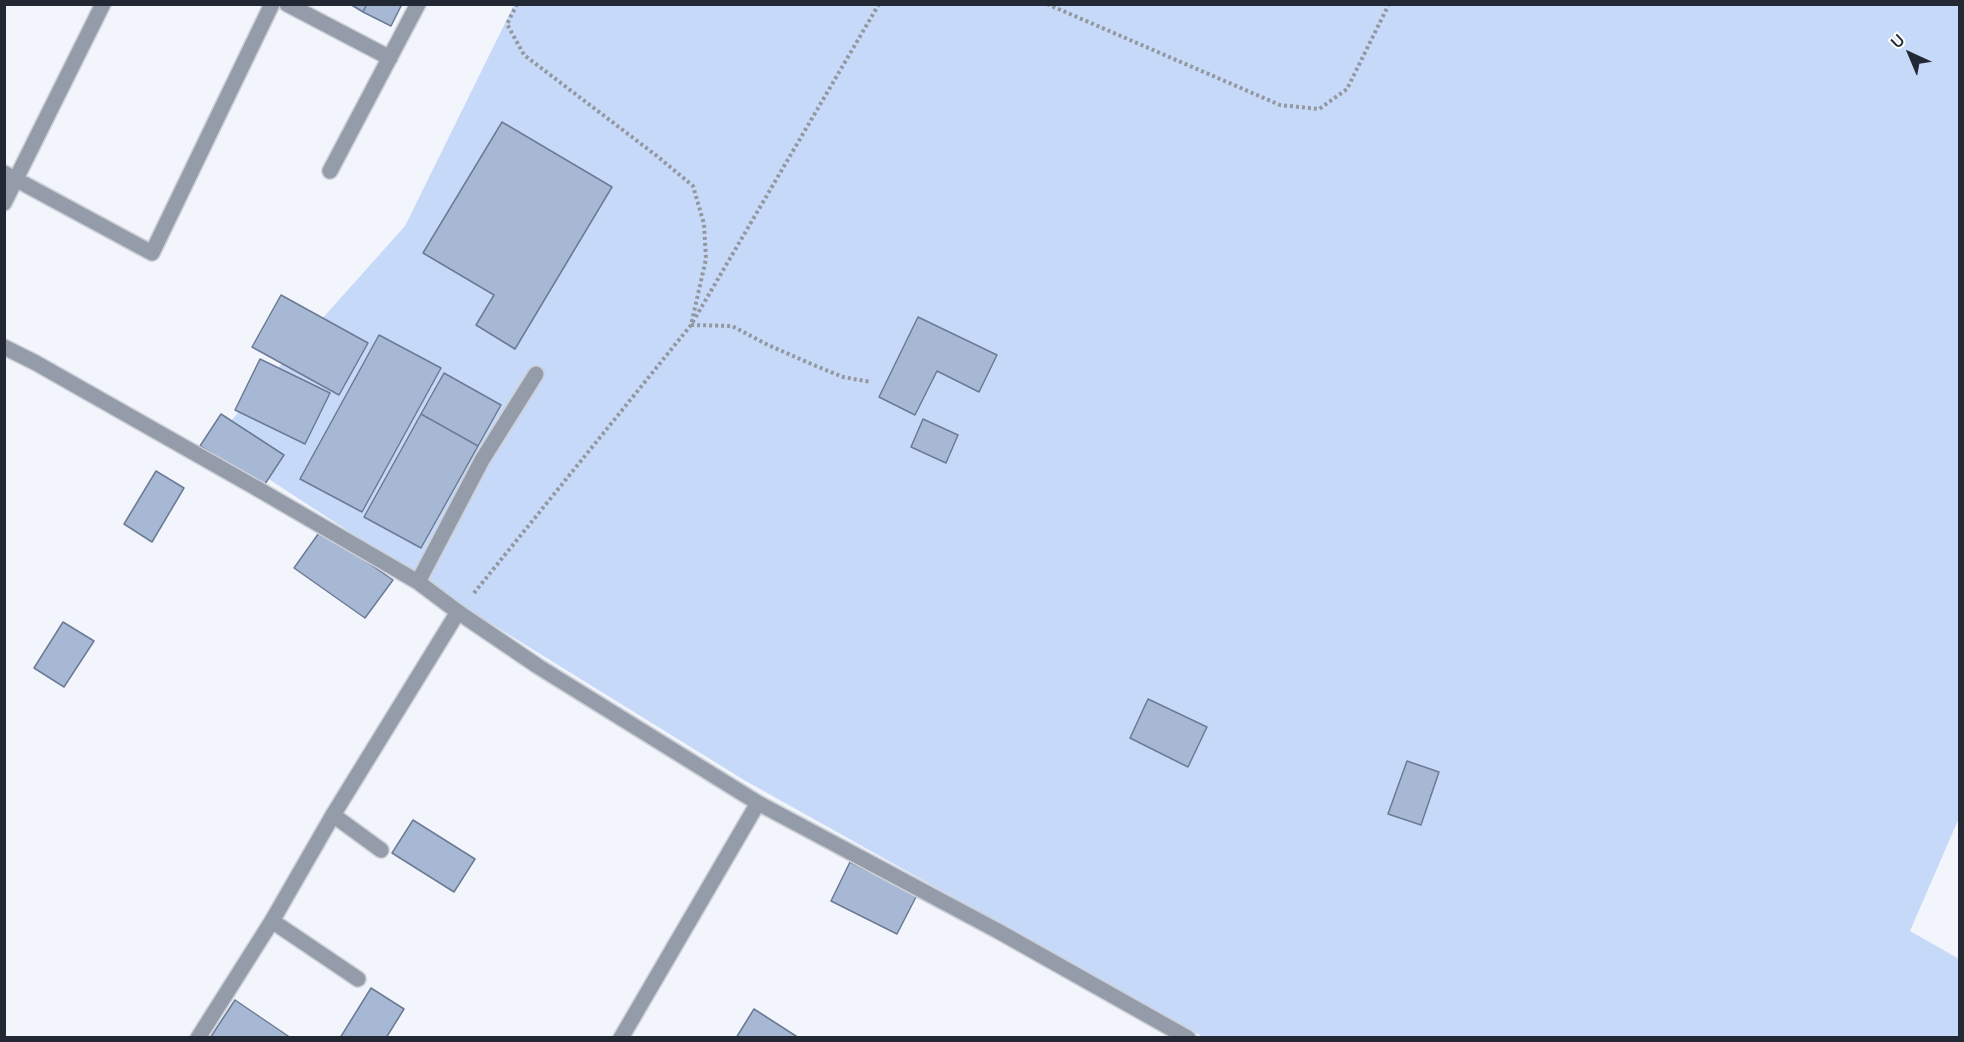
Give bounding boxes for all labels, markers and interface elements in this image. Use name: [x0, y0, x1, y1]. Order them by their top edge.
north arrow: [1880, 24, 1940, 84]
text: U: [1886, 29, 1909, 53]

